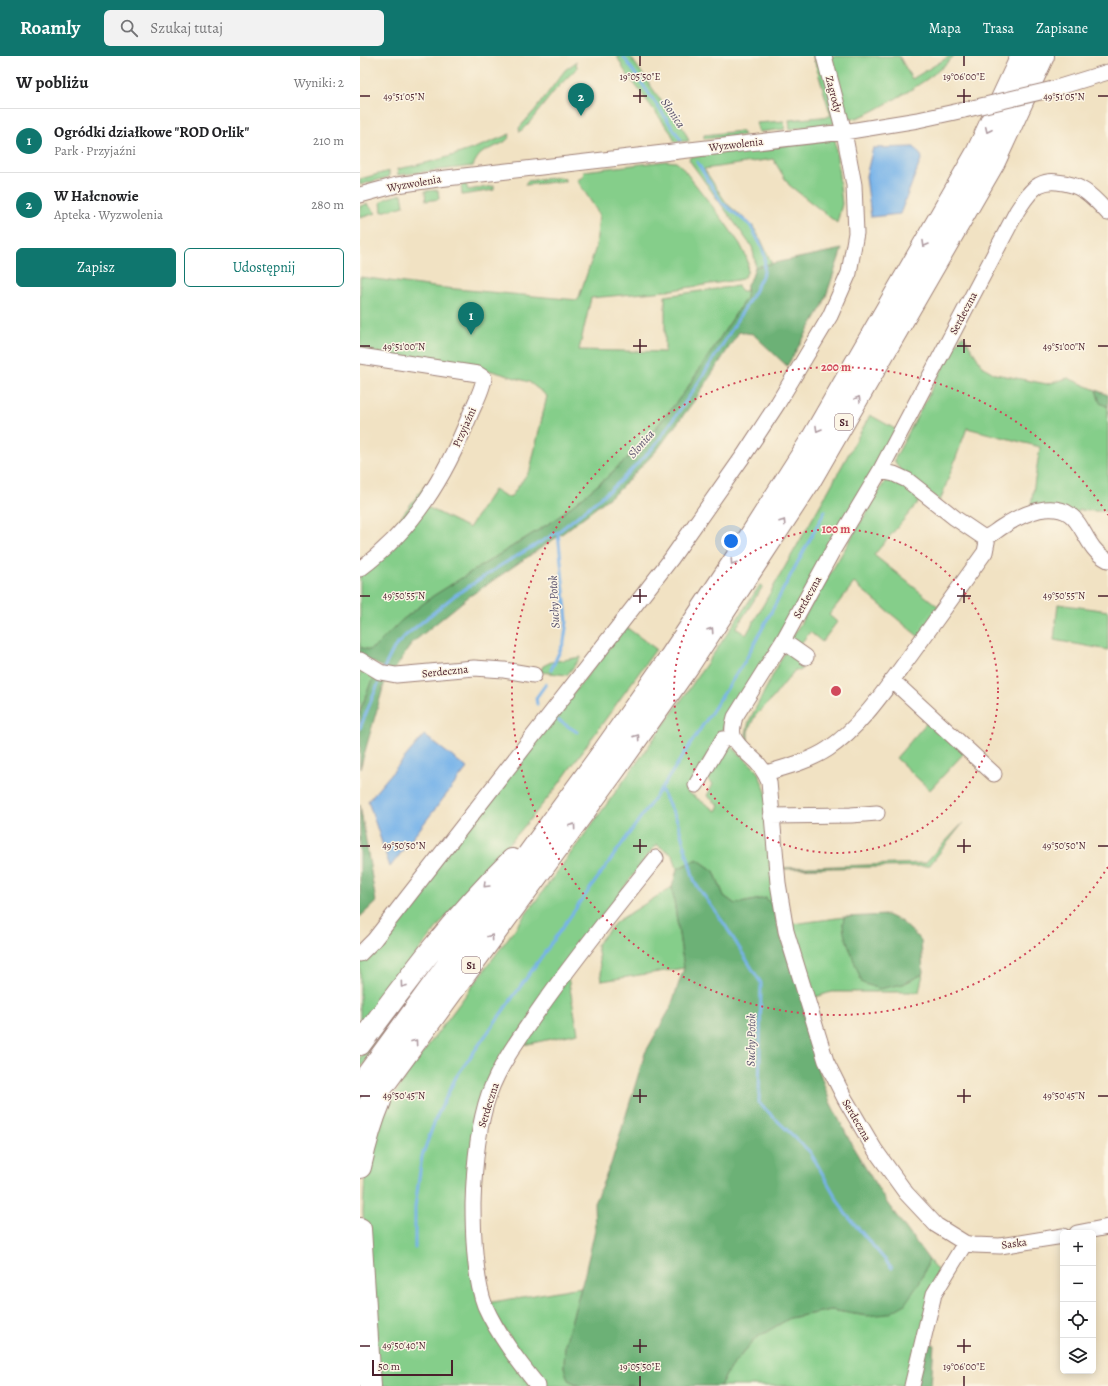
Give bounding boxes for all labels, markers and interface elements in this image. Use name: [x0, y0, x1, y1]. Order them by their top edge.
search box: [104, 10, 384, 46]
text: Roamly: [20, 15, 80, 41]
icon: search: [118, 17, 140, 39]
text: Szukaj tutaj: [150, 18, 223, 38]
text: Mapa: [929, 19, 961, 38]
text: Trasa: [983, 19, 1014, 38]
text: Zapisane: [1036, 19, 1088, 38]
text: 19°05'50"E: [620, 70, 661, 83]
text: 19°06'00"E: [943, 70, 985, 83]
text: W pobliżu: [16, 71, 88, 94]
text: Wyniki: 2: [294, 74, 344, 91]
street label: Zagrody: [822, 74, 845, 114]
pin: 2: [568, 83, 594, 116]
text: 49°51'05"N: [383, 90, 425, 103]
text: 49°51'05"N: [1043, 90, 1085, 103]
water label: Słonica: [657, 95, 689, 131]
text: Ogródki działkowe "ROD Orlik": [54, 122, 249, 142]
one-way arrow: [984, 126, 992, 133]
text: 1: [27, 132, 31, 149]
text: 210 m: [313, 132, 344, 149]
street label: Wyzwolenia: [707, 134, 765, 155]
text: Park · Przyjaźni: [54, 142, 136, 159]
street label: Wyzwolenia: [385, 171, 443, 196]
text: W Hałcnowie: [54, 186, 139, 206]
text: 2: [26, 196, 32, 213]
text: 280 m: [311, 196, 344, 213]
text: Apteka · Wyzwolenia: [54, 206, 163, 223]
one-way arrow: [923, 239, 930, 247]
button: Zapisz: [16, 248, 176, 287]
button: Udostępnij: [184, 248, 344, 287]
street label: Serdeczna: [946, 288, 981, 337]
pin: 1: [458, 302, 484, 335]
text: 49°51'00"N: [383, 340, 425, 353]
text: 49°51'00"N: [1043, 340, 1085, 353]
text: 200 m: [821, 359, 851, 375]
one-way arrow: [853, 396, 860, 403]
street label: Przyjaźni: [449, 405, 480, 450]
road number: S1: [835, 414, 853, 430]
one-way arrow: [815, 425, 822, 432]
water label: Słonica: [624, 426, 658, 462]
one-way arrow: [778, 519, 786, 526]
text: 100 m: [822, 521, 850, 537]
your location: [721, 531, 741, 551]
one-way arrow: [731, 558, 738, 565]
street label: Serdeczna: [790, 573, 826, 621]
water label: Suchy Potok: [545, 574, 563, 629]
text: 49°50'55"N: [383, 589, 425, 602]
text: 49°50'55"N: [1043, 589, 1085, 602]
one-way arrow: [707, 627, 714, 634]
street label: Serdeczna: [421, 662, 470, 681]
centre of rings: [829, 684, 843, 698]
one-way arrow: [632, 734, 640, 741]
one-way arrow: [568, 823, 576, 830]
text: 49°50'50"N: [382, 839, 426, 852]
text: 49°50'50"N: [1042, 839, 1086, 852]
one-way arrow: [483, 880, 491, 888]
one-way arrow: [486, 934, 494, 941]
road number: S1: [462, 957, 480, 973]
one-way arrow: [401, 981, 408, 988]
water label: Suchy Potok: [743, 1013, 759, 1067]
one-way arrow: [410, 1040, 417, 1047]
street label: Serdeczna: [474, 1080, 503, 1130]
text: 49°50'45"N: [383, 1089, 425, 1102]
text: 49°50'45"N: [1043, 1089, 1085, 1102]
street label: Serdeczna: [838, 1096, 875, 1145]
map controls: [1060, 1230, 1096, 1374]
button: +: [1060, 1230, 1096, 1266]
street label: Saska: [1000, 1234, 1029, 1253]
button: −: [1060, 1266, 1096, 1302]
button: locate: [1060, 1302, 1096, 1338]
button: layers: [1060, 1338, 1096, 1374]
text: 49°50'40"N: [382, 1339, 426, 1352]
scale bar: [372, 1358, 453, 1377]
text: 50 m: [378, 1359, 400, 1374]
text: 19°05'50"E: [620, 1360, 661, 1373]
text: 19°06'00"E: [943, 1360, 985, 1373]

